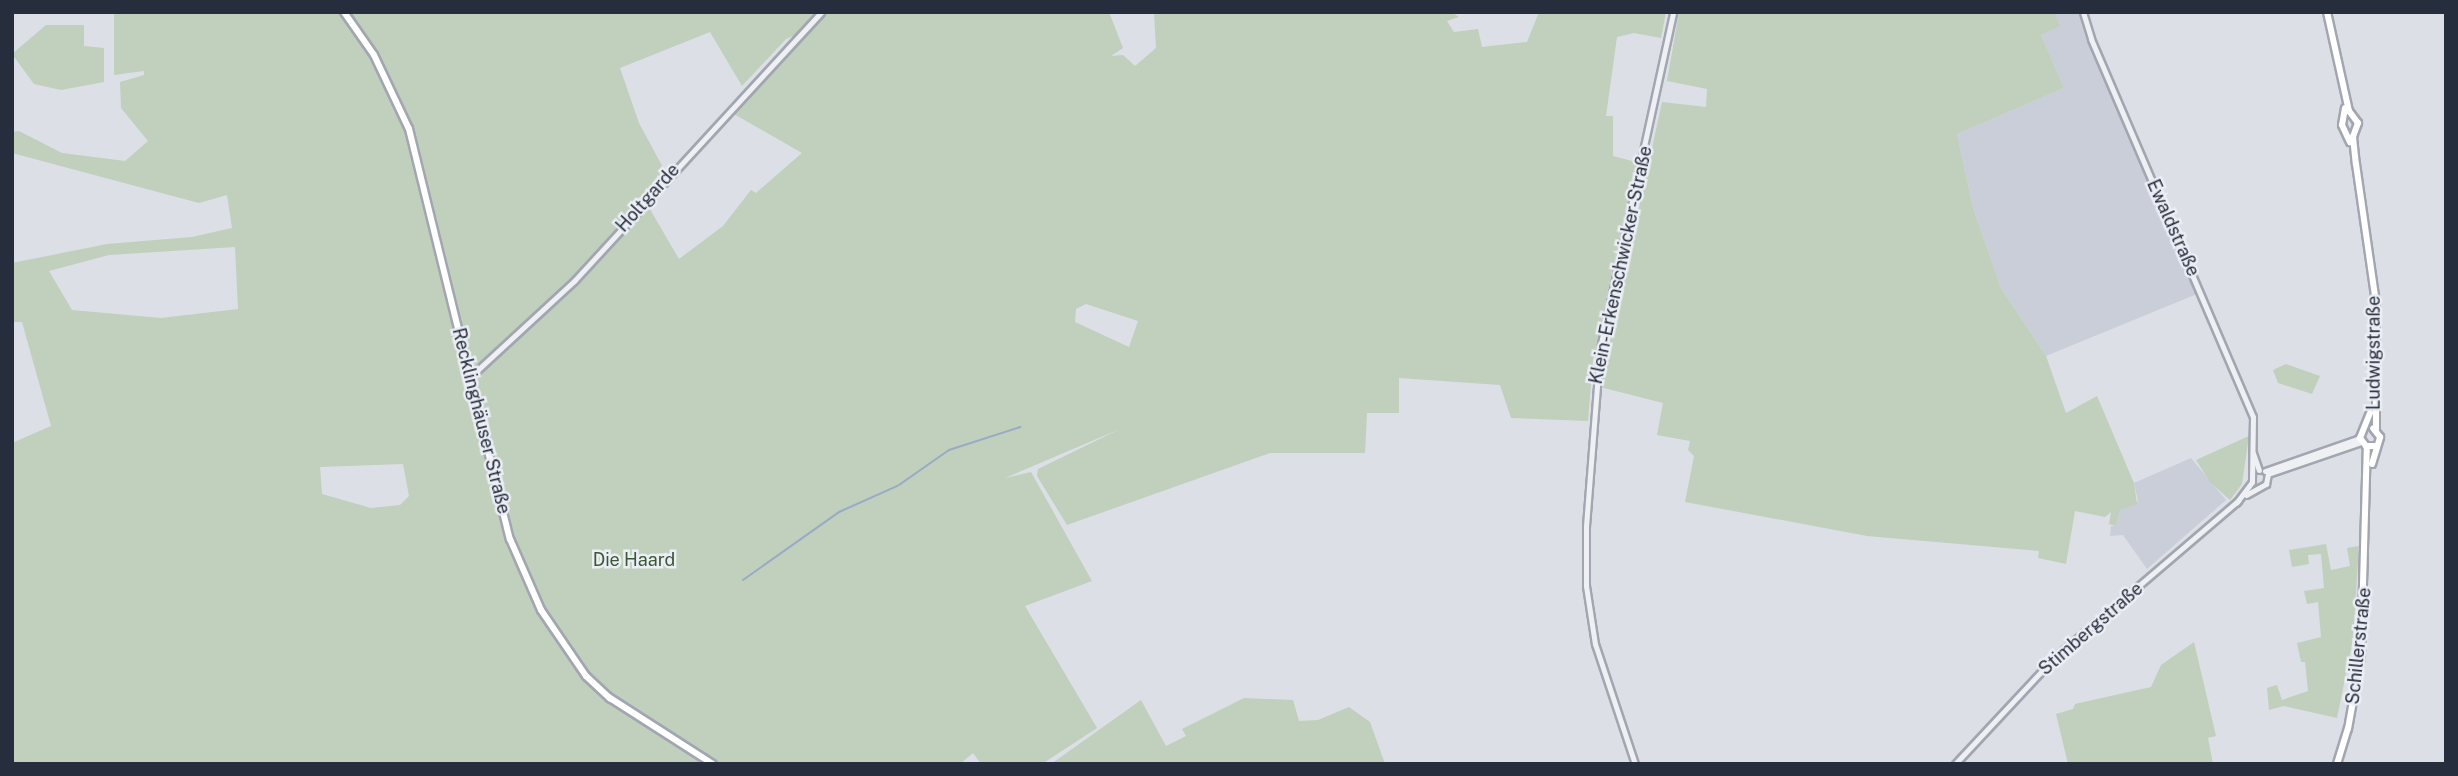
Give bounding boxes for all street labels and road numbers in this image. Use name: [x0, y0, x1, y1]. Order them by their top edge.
street label: Klein-Erkenschwicker-Straße: [1585, 144, 1657, 386]
street label: Holtgarde: [612, 159, 684, 237]
street label: Ewaldstraße: [2142, 176, 2204, 280]
street label: Ludwigstraße: [2363, 296, 2385, 410]
street label: Recklinghäuser Straße: [447, 326, 515, 516]
street label: Stimbergstraße: [2035, 578, 2147, 680]
street label: Schillerstraße: [2342, 586, 2376, 706]

